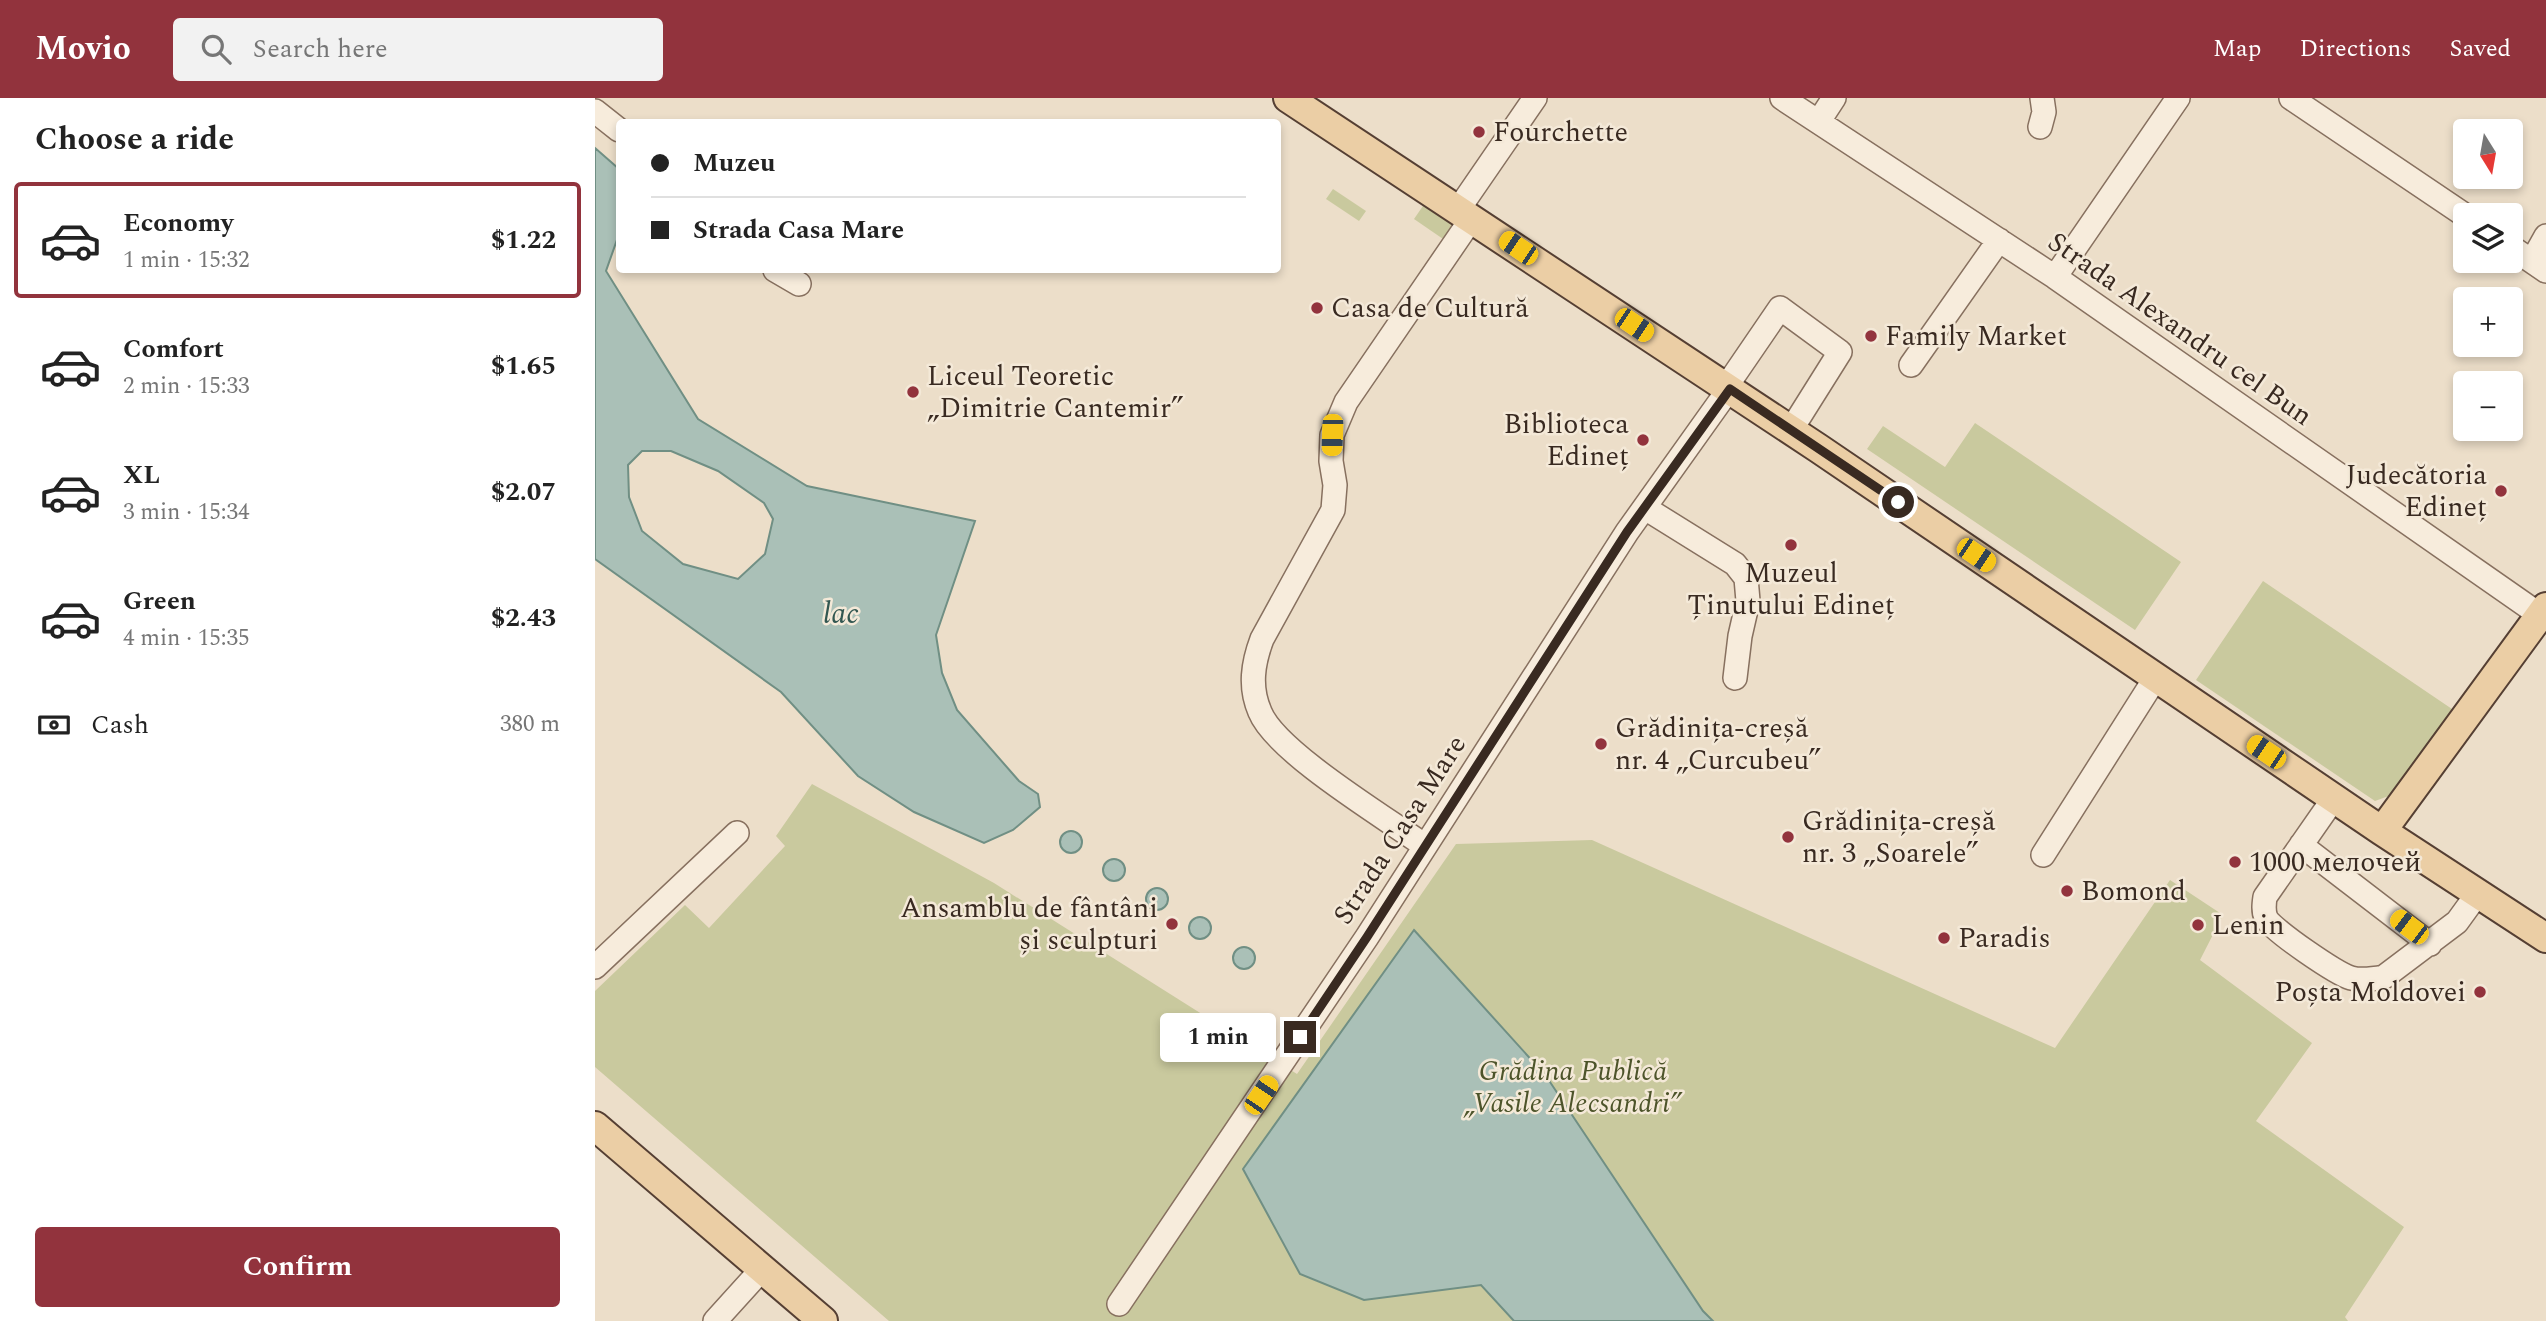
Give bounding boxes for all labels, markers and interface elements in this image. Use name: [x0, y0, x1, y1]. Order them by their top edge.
search box: [173, 18, 663, 81]
text: Movio: [35, 24, 131, 74]
text: Search here: [253, 29, 388, 69]
icon: search: [197, 30, 235, 68]
text: Map: [2213, 31, 2261, 67]
text: Directions: [2299, 31, 2411, 67]
text: Saved: [2449, 31, 2511, 67]
place label: Fourchette: [1493, 111, 1628, 154]
text: Choose a ride: [35, 115, 234, 164]
north arrow: [2453, 119, 2523, 189]
map controls: [2453, 119, 2523, 441]
marker: Fourchette: [1471, 124, 1487, 140]
text: Muzeu: [693, 143, 775, 183]
text: Economy: [123, 203, 233, 243]
button: layers: [2453, 203, 2523, 273]
icon: car: [39, 209, 102, 272]
text: Strada Casa Mare: [693, 210, 904, 250]
text: $1.22: [491, 220, 556, 260]
street label: Strada Alexandru cel Bun: [2039, 221, 2321, 437]
car: [1495, 228, 1542, 268]
text: 1 min · 15:32: [123, 243, 250, 278]
place label: Casa de Cultură: [1331, 287, 1529, 330]
button: +: [2453, 287, 2523, 357]
marker: Casa de Cultură: [1309, 300, 1325, 316]
car: [1611, 305, 1658, 345]
place label: Family Market: [1885, 315, 2067, 358]
marker: Family Market: [1863, 328, 1879, 344]
text: Comfort: [123, 329, 224, 369]
icon: car: [39, 335, 102, 398]
text: $1.65: [491, 346, 556, 386]
place label: Liceul Teoretic „Dimitrie Cantemir”: [927, 355, 1184, 430]
text: 2 min · 15:33: [123, 369, 250, 404]
button: −: [2453, 371, 2523, 441]
marker: Liceul Teoretic „Dimitrie Cantemir”: [905, 384, 921, 400]
place label: Biblioteca Edineț: [1503, 403, 1629, 478]
car: [1321, 414, 1344, 456]
marker: Biblioteca Edineț: [1635, 432, 1651, 448]
place label: Judecătoria Edineț: [2346, 454, 2487, 529]
text: XL: [123, 455, 160, 495]
icon: car: [39, 461, 102, 524]
text: $2.07: [491, 472, 556, 512]
marker: Judecătoria Edineț: [2493, 483, 2509, 499]
route start: [1882, 486, 1914, 518]
text: 3 min · 15:34: [123, 495, 250, 530]
car: [1953, 535, 2000, 575]
marker: Muzeul Ținutului Edineț: [1783, 537, 1799, 553]
place label: Muzeul Ținutului Edineț: [1687, 552, 1895, 627]
text: Green: [123, 581, 196, 621]
icon: car: [39, 587, 102, 650]
water label: lac: [823, 591, 859, 637]
text: $2.43: [491, 598, 556, 638]
text: 4 min · 15:35: [123, 621, 250, 656]
text: Cash: [91, 705, 149, 745]
icon: cash: [35, 706, 73, 744]
text: 380 m: [500, 707, 560, 742]
place label: Grădinița-creșă nr. 4 „Curcubeu”: [1615, 707, 1821, 782]
street label: Strada Casa Mare: [1322, 727, 1478, 933]
car: [2243, 732, 2290, 772]
marker: Grădinița-creșă nr. 4 „Curcubeu”: [1593, 736, 1609, 752]
place label: Grădinița-creșă nr. 3 „Soarele”: [1802, 800, 1996, 875]
marker: Grădinița-creșă nr. 3 „Soarele”: [1780, 829, 1796, 845]
place label: 1000 мелочей: [2249, 841, 2421, 884]
marker: 1000 мелочей: [2227, 854, 2243, 870]
place label: Bomond: [2081, 870, 2186, 913]
marker: Bomond: [2059, 883, 2075, 899]
place label: Ansamblu de fântâni și sculpturi: [900, 887, 1158, 962]
place label: Lenin: [2212, 904, 2284, 947]
car: [2386, 906, 2433, 948]
marker: Ansamblu de fântâni și sculpturi: [1164, 916, 1180, 932]
place label: Paradis: [1958, 917, 2051, 960]
marker: Lenin: [2190, 917, 2206, 933]
marker: Paradis: [1936, 930, 1952, 946]
place label: Poșta Moldovei: [2274, 971, 2466, 1014]
marker: Poșta Moldovei: [2472, 984, 2488, 1000]
callout: 1 min: [1160, 1012, 1275, 1062]
text: 1 min: [1187, 1020, 1249, 1055]
route end: [1284, 1021, 1316, 1053]
park label: Grădina Publică „Vasile Alecsandri”: [1463, 1050, 1683, 1125]
car: [1241, 1072, 1282, 1118]
button: Confirm: [35, 1227, 560, 1307]

